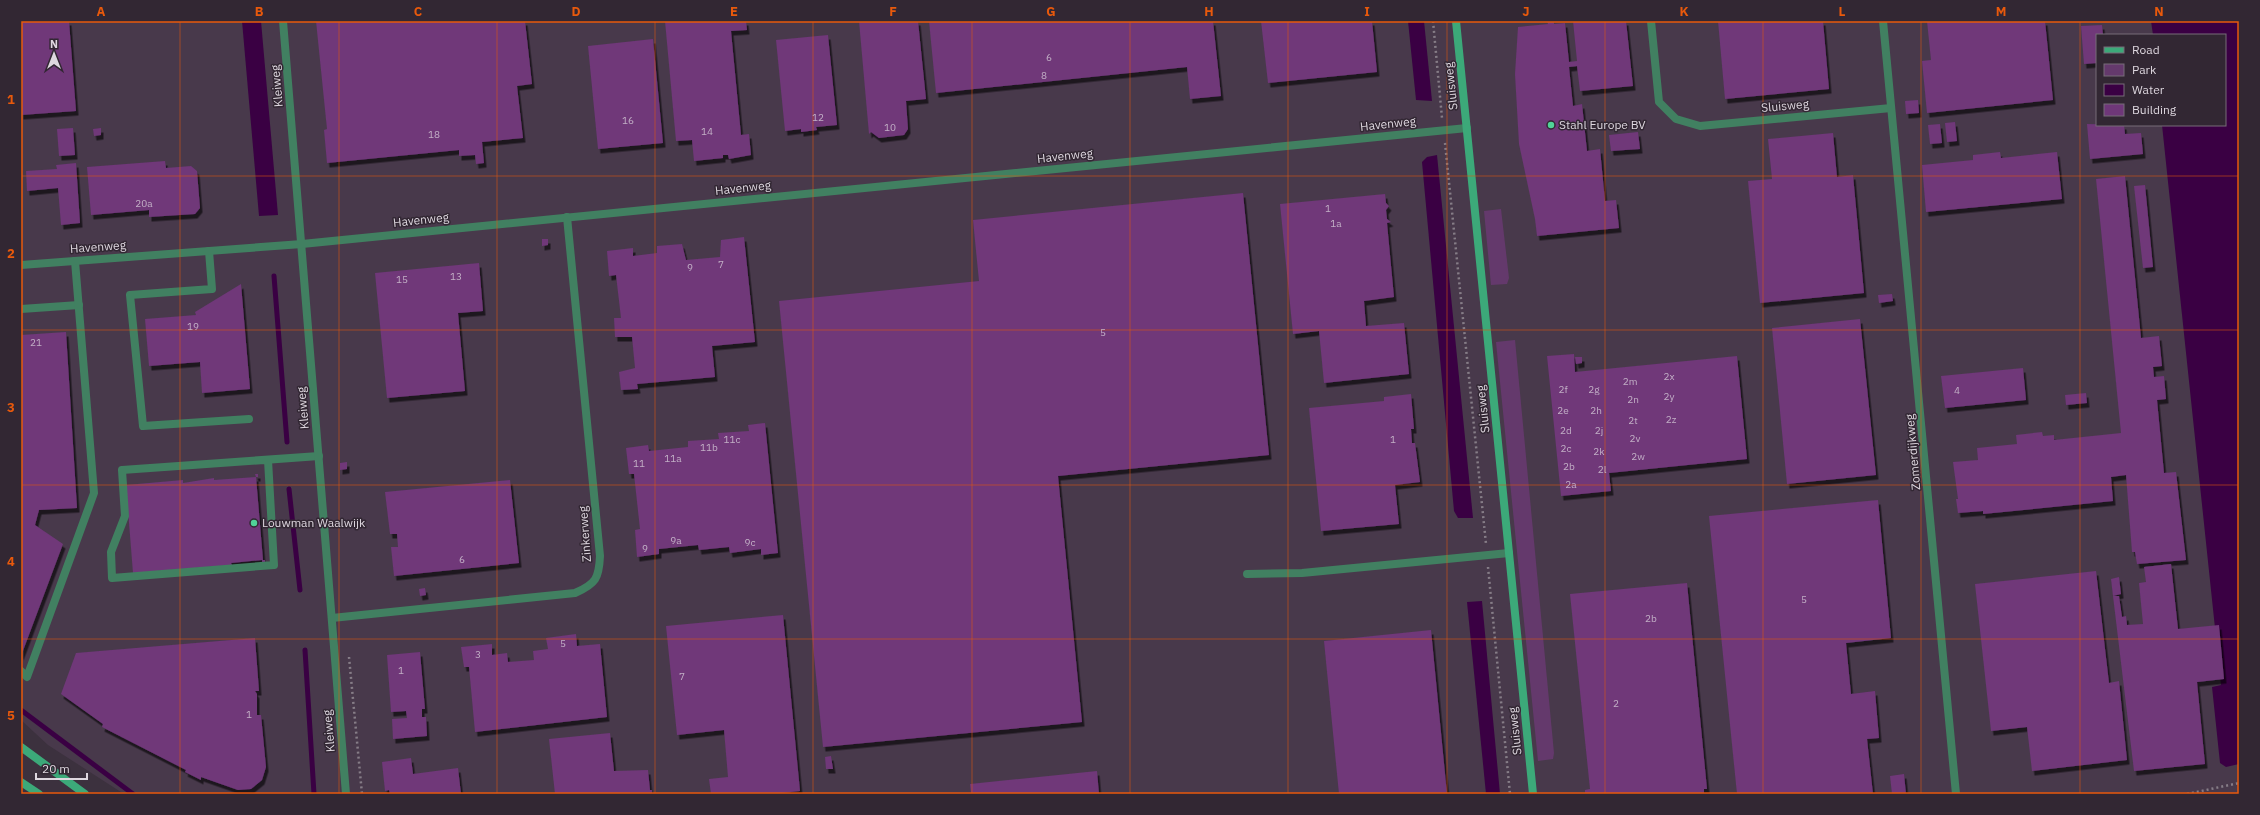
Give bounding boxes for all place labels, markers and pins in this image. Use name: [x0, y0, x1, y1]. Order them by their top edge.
place label: Stahl Europe BV: [1559, 117, 1646, 132]
marker: Stahl Europe BV: [1546, 120, 1556, 130]
place label: Louwman Waalwijk: [262, 515, 366, 530]
marker: Louwman Waalwijk: [249, 518, 259, 528]

